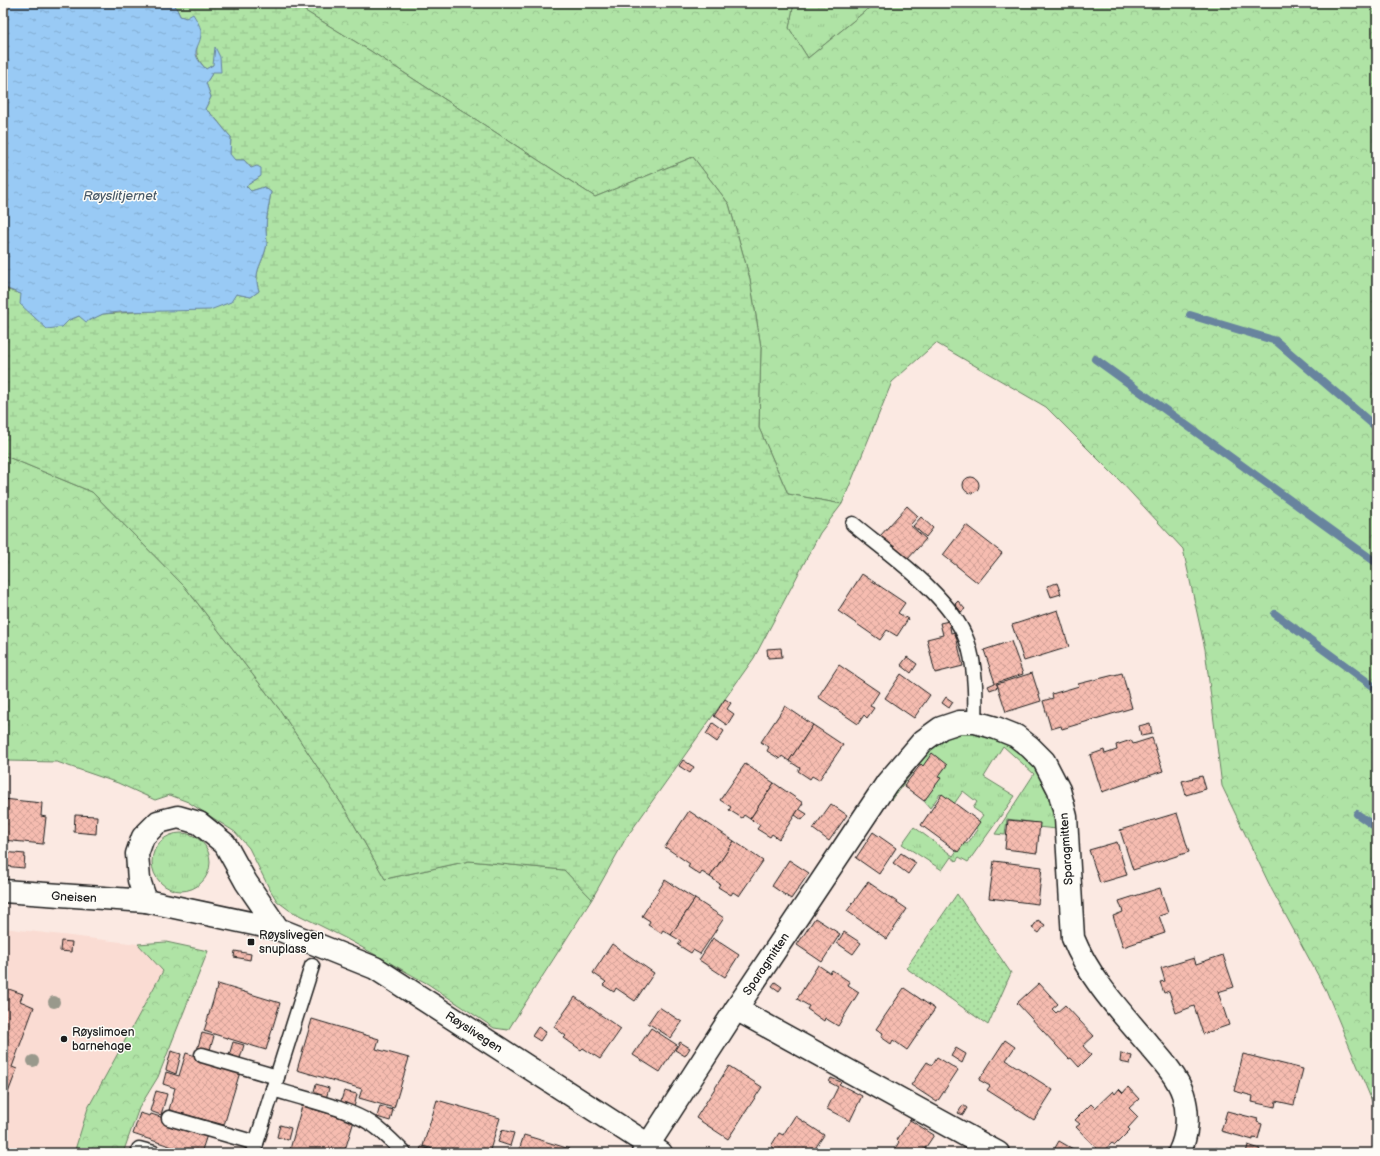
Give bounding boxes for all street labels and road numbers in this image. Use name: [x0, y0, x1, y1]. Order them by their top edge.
street label: Sparagmitten: [1056, 812, 1077, 886]
street label: Gneisen: [51, 889, 97, 906]
street label: Sparagmitten: [740, 930, 793, 999]
street label: Røyslivegen: [442, 1008, 505, 1057]

